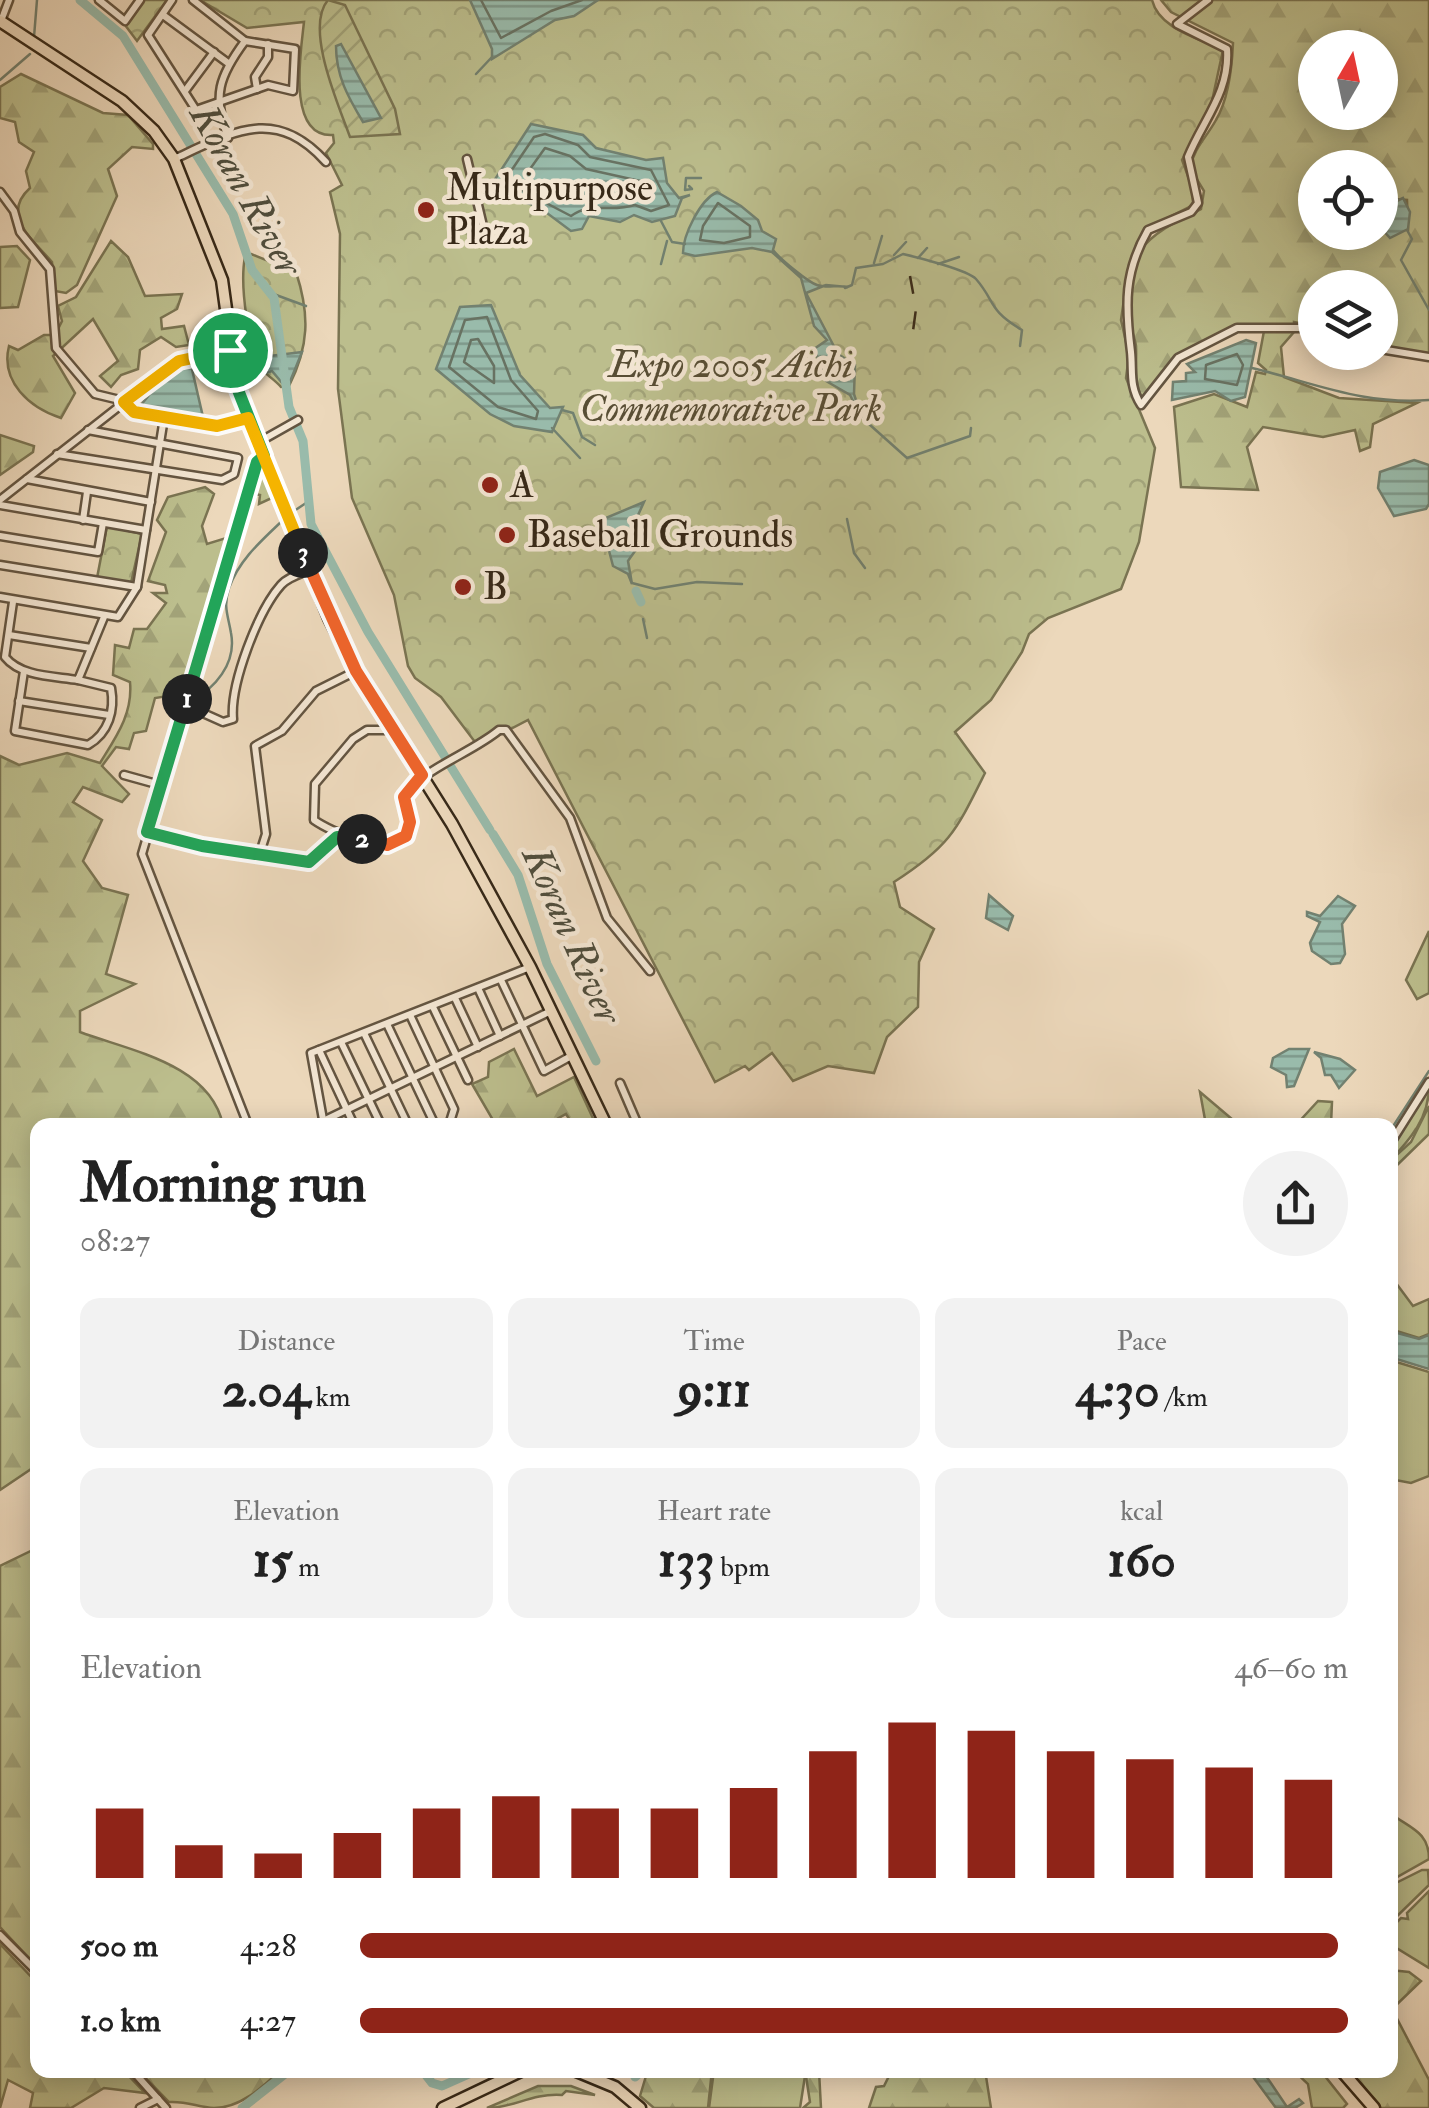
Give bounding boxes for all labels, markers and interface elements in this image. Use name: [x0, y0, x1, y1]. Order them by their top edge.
north arrow: [1298, 30, 1398, 130]
map controls: [1298, 30, 1398, 370]
water label: Koran River: [177, 93, 315, 287]
button: locate: [1298, 150, 1398, 250]
place label: Multipurpose Plaza: [446, 164, 653, 256]
marker: Multipurpose Plaza: [415, 199, 437, 221]
button: layers: [1298, 270, 1398, 370]
pin: [188, 308, 273, 393]
icon: arrive: [203, 323, 258, 378]
park label: Expo 2005 Aichi Commemorative Park: [580, 341, 882, 433]
place label: A: [509, 461, 534, 509]
marker: A: [479, 474, 501, 496]
place label: Baseball Grounds: [527, 511, 793, 559]
marker: Baseball Grounds: [496, 524, 518, 546]
pin: 3: [278, 528, 328, 578]
text: 3: [298, 535, 308, 570]
place label: B: [483, 563, 508, 611]
marker: B: [452, 576, 474, 598]
pin: 1: [162, 674, 212, 724]
text: 1: [182, 681, 192, 716]
pin: 2: [337, 814, 387, 864]
text: 2: [355, 821, 369, 856]
water label: Koran River: [509, 836, 635, 1034]
text: Morning run: [80, 1149, 366, 1218]
button: share: [1243, 1151, 1348, 1256]
text: 08:27: [80, 1221, 150, 1261]
text: Distance: [237, 1324, 335, 1359]
text: Time: [683, 1324, 745, 1359]
text: Pace: [1117, 1324, 1167, 1359]
text: 2.04: [222, 1359, 310, 1422]
text: 9:11: [677, 1359, 751, 1422]
text: 4:30: [1075, 1359, 1160, 1422]
text: km: [310, 1380, 351, 1415]
text: /km: [1160, 1380, 1208, 1415]
text: Elevation: [233, 1494, 340, 1529]
text: Heart rate: [657, 1494, 771, 1529]
text: kcal: [1120, 1494, 1163, 1529]
text: 15: [253, 1529, 292, 1592]
text: 133: [658, 1529, 714, 1592]
text: 160: [1107, 1529, 1176, 1592]
text: m: [292, 1550, 320, 1585]
text: bpm: [714, 1550, 770, 1585]
text: Elevation: [80, 1648, 202, 1688]
text: 46–60 m: [1234, 1648, 1348, 1688]
text: 500 m: [80, 1926, 158, 1966]
text: 4:28: [240, 1926, 296, 1966]
text: 1.0 km: [80, 2001, 161, 2041]
text: 4:27: [240, 2001, 296, 2041]

